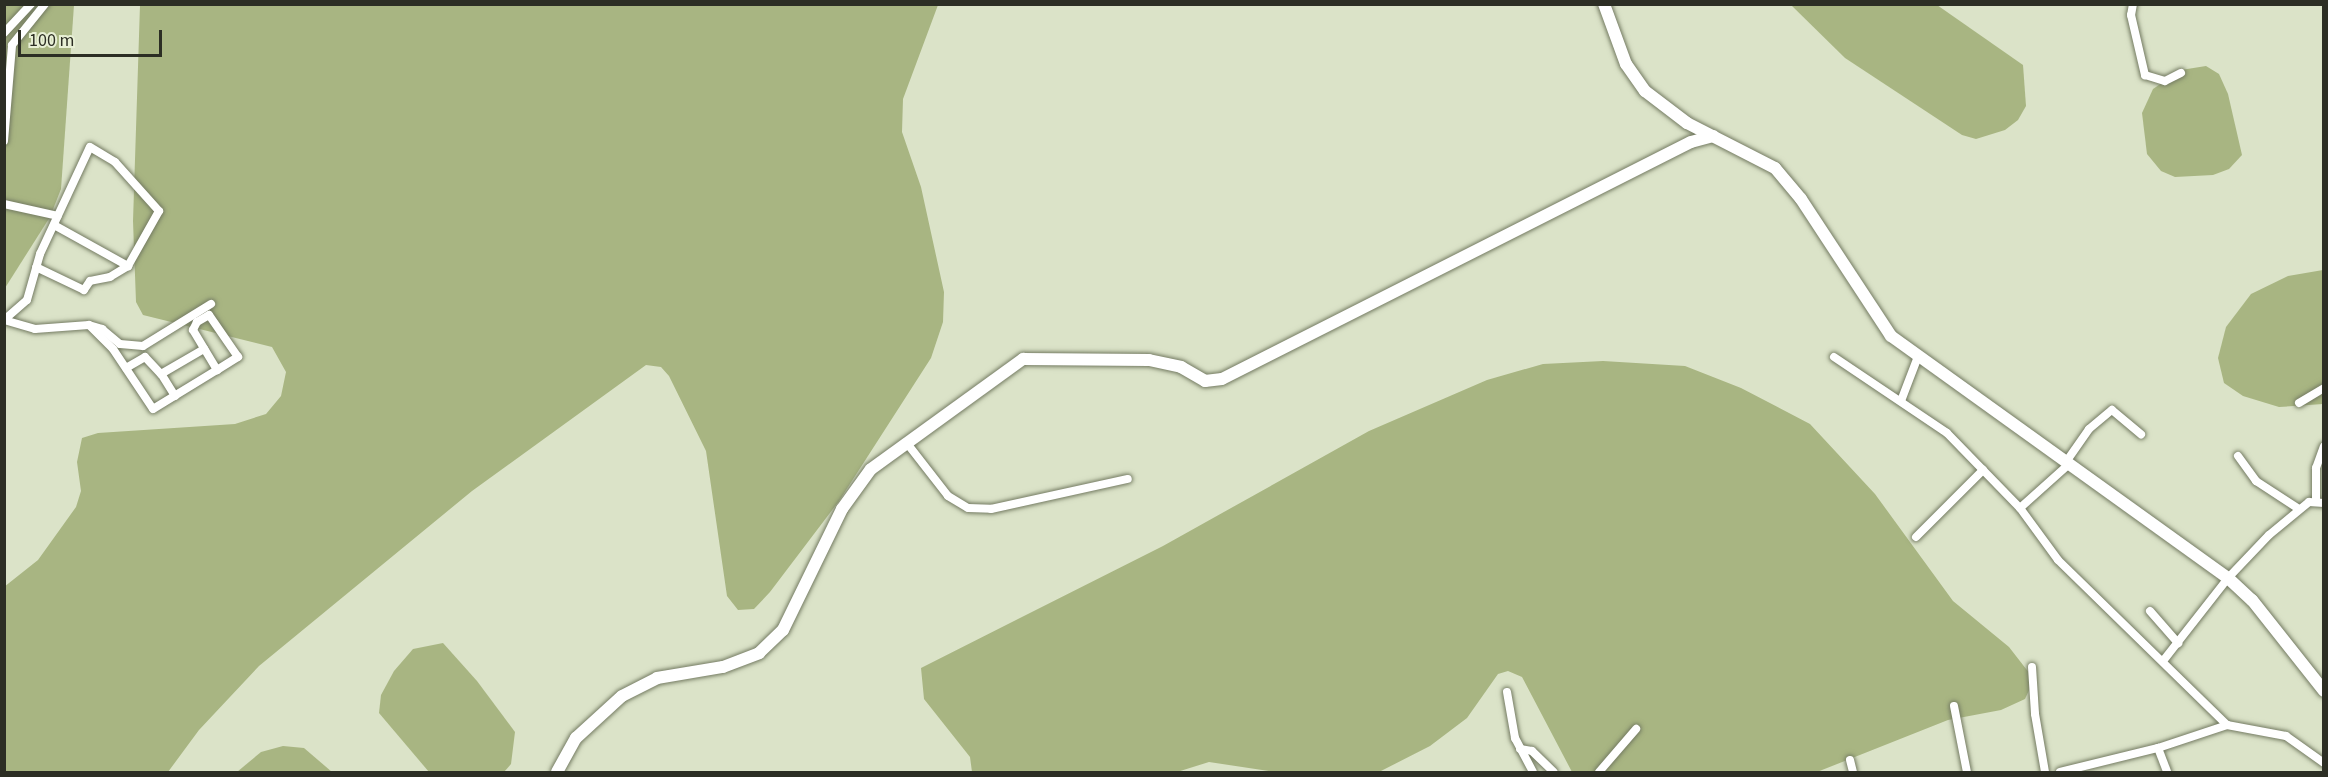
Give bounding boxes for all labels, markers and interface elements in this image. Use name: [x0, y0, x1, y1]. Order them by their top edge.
scale bar: [21, 18, 165, 56]
text: 100 m: [29, 28, 74, 53]

